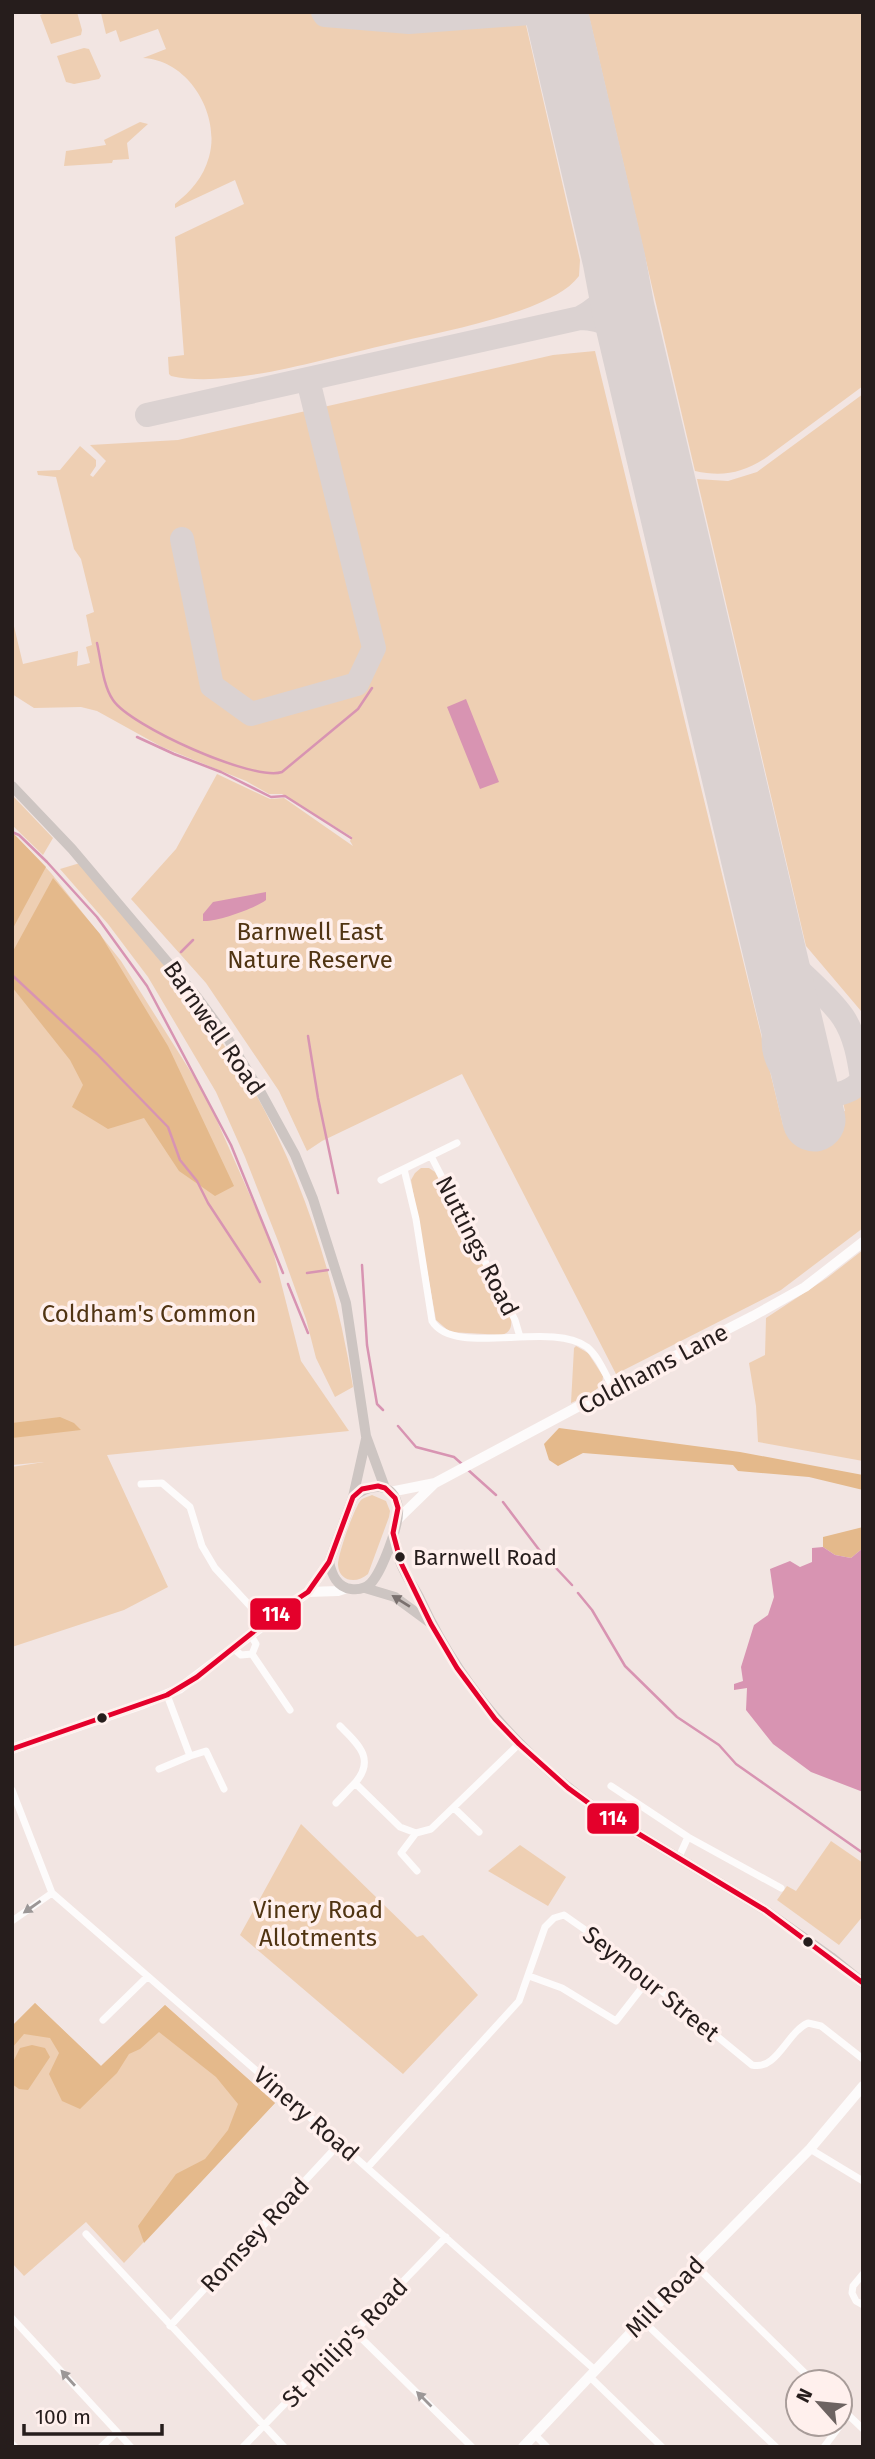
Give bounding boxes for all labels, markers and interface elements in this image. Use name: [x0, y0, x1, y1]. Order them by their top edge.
park label: Barnwell East Nature Reserve: [227, 918, 393, 974]
street label: Barnwell Road: [157, 956, 271, 1100]
street label: Nuttings Road: [430, 1171, 524, 1321]
park label: Coldham's Common: [42, 1300, 256, 1328]
street label: Coldhams Lane: [573, 1318, 733, 1420]
place label: Barnwell Road: [413, 1544, 557, 1571]
marker: Barnwell Road: [393, 1550, 407, 1564]
one-way arrow: [391, 1595, 410, 1607]
line badge: 114: [249, 1597, 302, 1631]
text: 114: [262, 1603, 290, 1626]
unlabelled marker: [95, 1711, 109, 1725]
line badge: 114: [586, 1802, 640, 1835]
text: 114: [599, 1807, 627, 1830]
park label: Vinery Road Allotments: [253, 1896, 383, 1952]
one-way arrow: [23, 1900, 41, 1914]
street label: Seymour Street: [577, 1921, 725, 2048]
unlabelled marker: [801, 1935, 815, 1949]
street label: Vinery Road: [248, 2061, 364, 2167]
street label: Romsey Road: [195, 2172, 315, 2298]
street label: Mill Road: [620, 2251, 710, 2343]
street label: St Philip's Road: [277, 2273, 413, 2413]
north arrow: [784, 2368, 854, 2438]
one-way arrow: [60, 2369, 76, 2387]
text: N: [791, 2385, 817, 2406]
one-way arrow: [415, 2390, 432, 2407]
scale bar: [24, 2392, 163, 2436]
text: 100 m: [35, 2404, 91, 2430]

